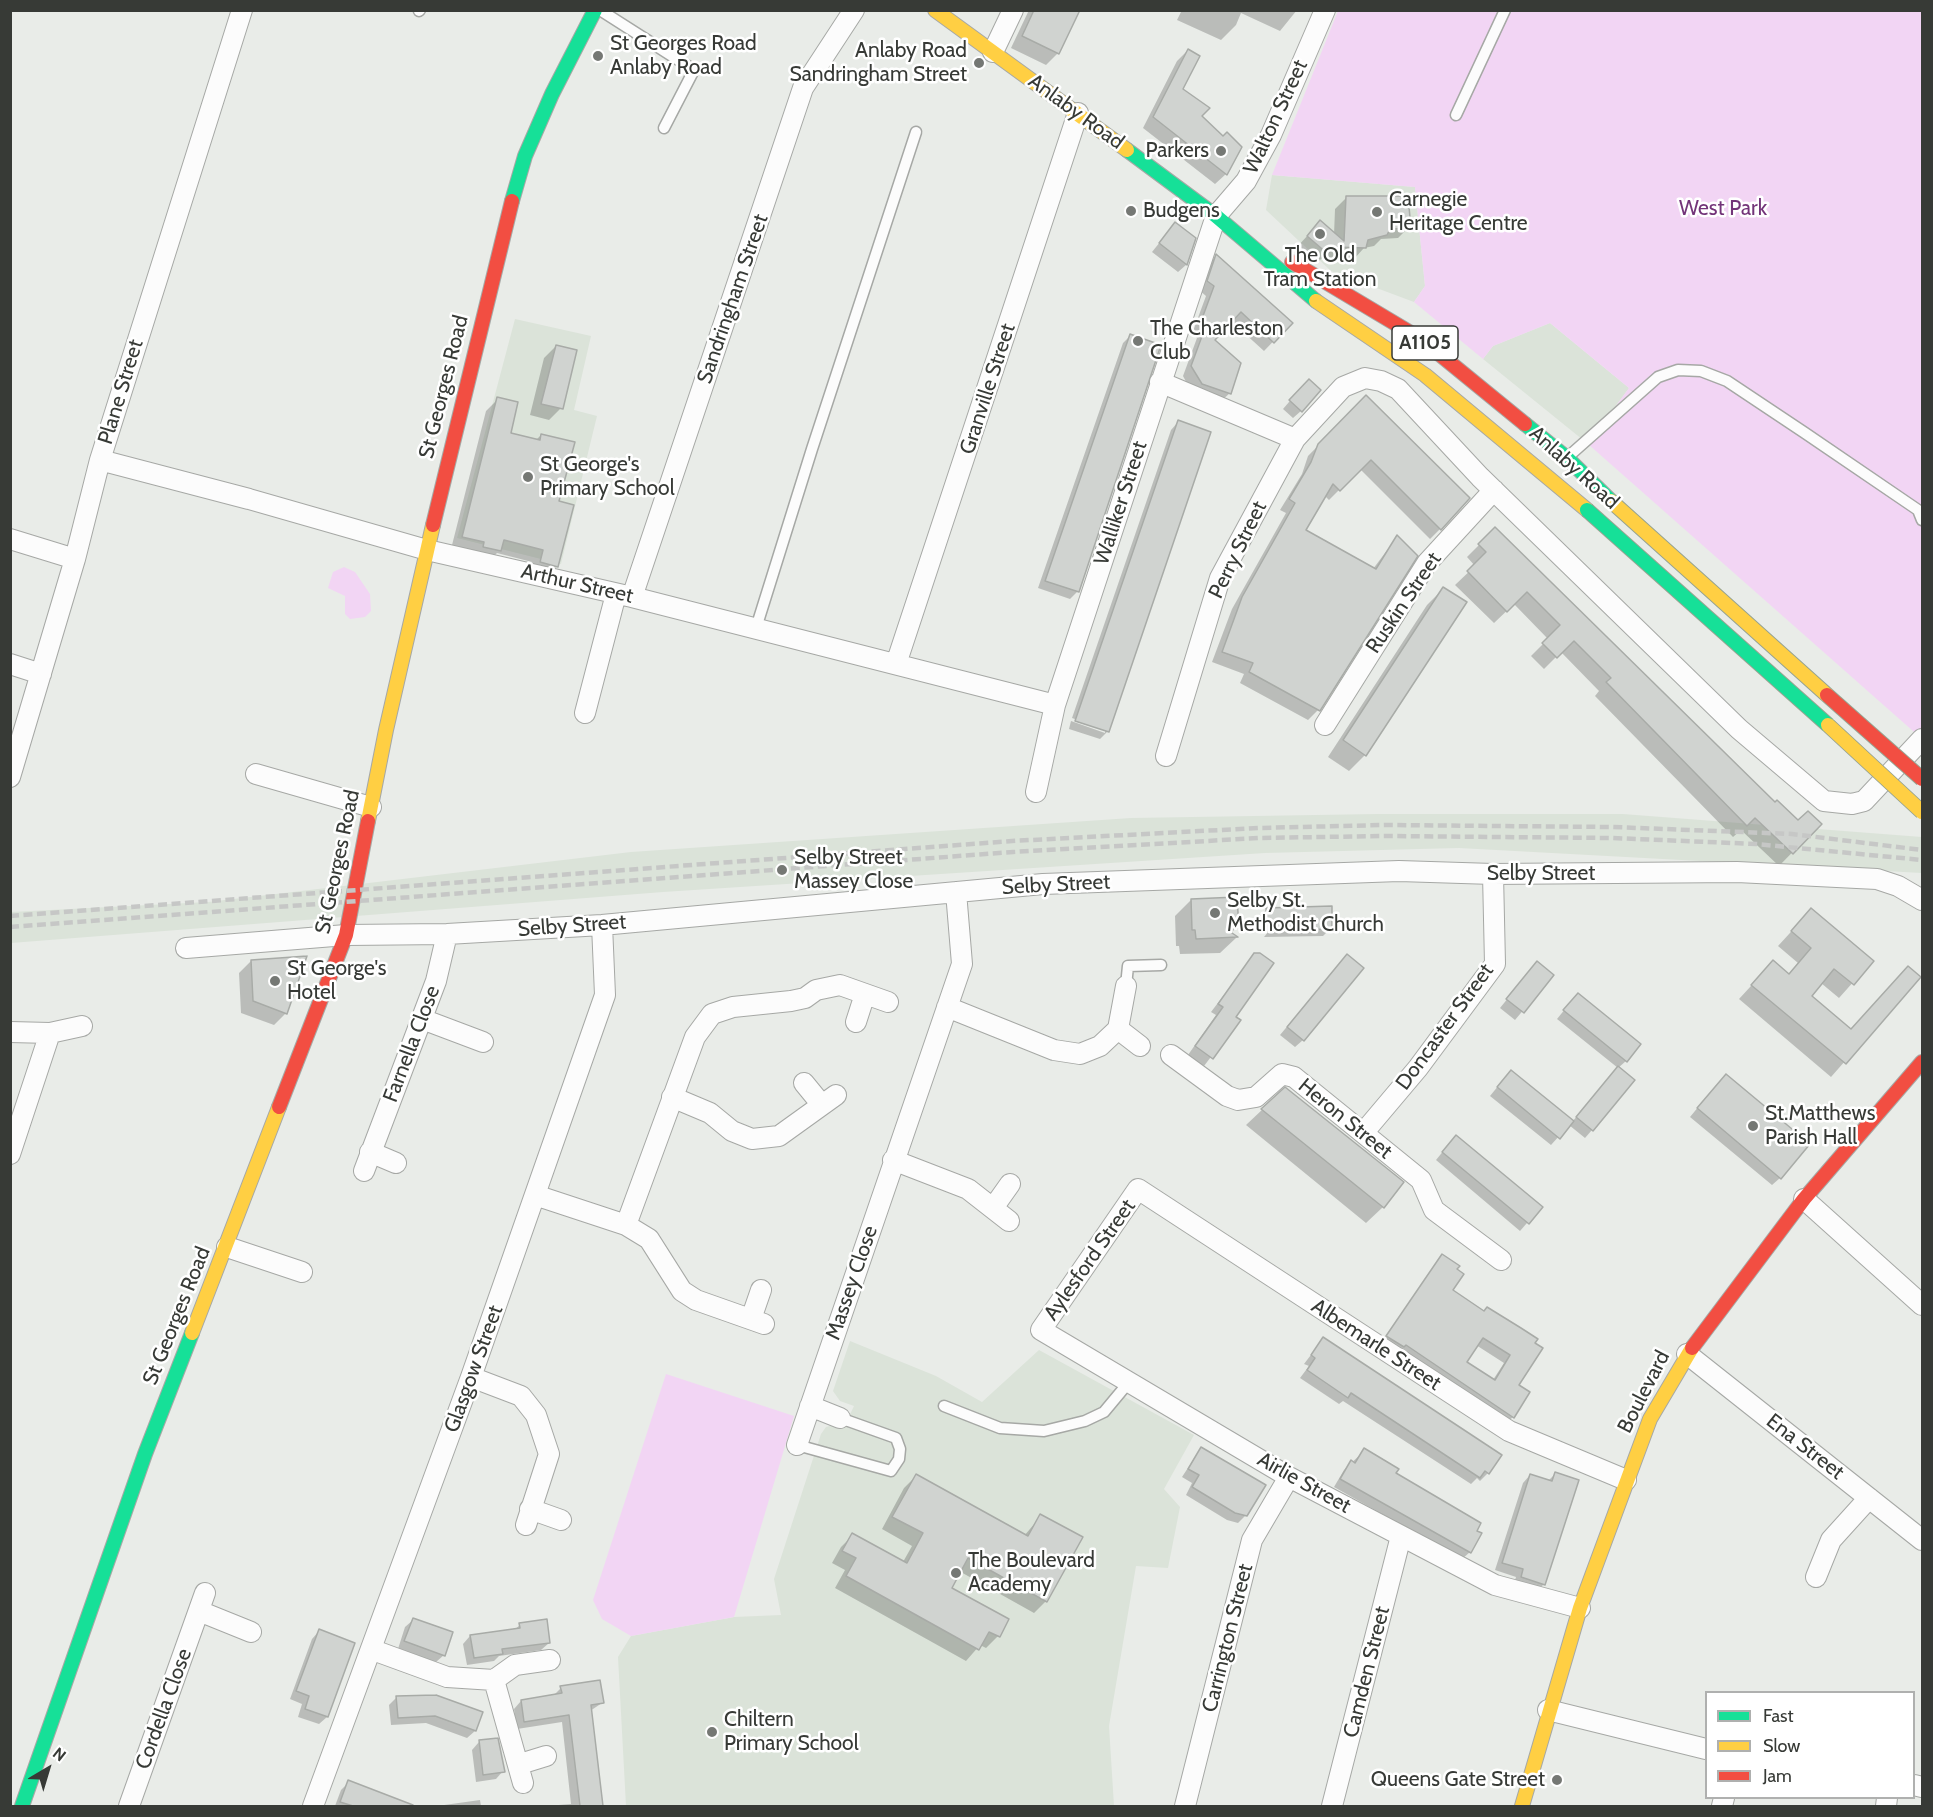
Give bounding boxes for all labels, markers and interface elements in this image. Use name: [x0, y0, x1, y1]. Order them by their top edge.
place label: St Georges Road Anlaby Road: [610, 31, 757, 81]
place label: Anlaby Road Sandringham Street: [789, 38, 967, 88]
marker: St Georges Road Anlaby Road: [591, 49, 605, 63]
marker: Anlaby Road Sandringham Street: [972, 56, 986, 70]
street label: Walton Street: [1239, 56, 1313, 178]
street label: Anlaby Road: [1023, 69, 1129, 155]
place label: Parkers: [1146, 138, 1209, 164]
marker: Parkers: [1214, 144, 1228, 158]
place label: Carnegie Heritage Centre: [1389, 187, 1528, 237]
park label: West Park: [1679, 196, 1767, 222]
place label: Budgens: [1143, 198, 1220, 224]
marker: Budgens: [1124, 204, 1138, 218]
marker: Carnegie Heritage Centre: [1370, 205, 1384, 219]
street label: Sandringham Street: [692, 211, 774, 387]
marker: The Old Tram Station: [1313, 227, 1327, 241]
place label: The Old Tram Station: [1264, 243, 1376, 293]
street label: St Georges Road: [414, 313, 474, 461]
place label: The Charleston Club: [1150, 316, 1284, 366]
street label: Granville Street: [955, 320, 1021, 458]
road number: A1105: [1392, 326, 1458, 360]
marker: The Charleston Club: [1131, 334, 1145, 348]
street label: Plane Street: [93, 337, 149, 447]
street label: Anlaby Road: [1524, 421, 1624, 515]
street label: Walliker Street: [1089, 438, 1153, 568]
place label: St George's Primary School: [540, 452, 675, 502]
marker: St George's Primary School: [521, 470, 535, 484]
street label: Perry Street: [1204, 497, 1272, 603]
street label: Ruskin Street: [1361, 548, 1447, 658]
street label: Arthur Street: [518, 559, 636, 609]
street label: St Georges Road: [310, 788, 366, 936]
place label: Selby Street Massey Close: [794, 845, 913, 895]
street label: Selby Street: [1487, 861, 1595, 887]
marker: Selby Street Massey Close: [775, 863, 789, 877]
street label: Selby Street: [1001, 870, 1111, 900]
place label: Selby St. Methodist Church: [1227, 888, 1384, 938]
marker: Selby St. Methodist Church: [1208, 906, 1222, 920]
street label: Selby Street: [517, 910, 627, 942]
place label: St George's Hotel: [287, 956, 387, 1006]
street label: Doncaster Street: [1391, 959, 1499, 1095]
marker: St George's Hotel: [268, 974, 282, 988]
street label: Farnella Close: [378, 982, 446, 1106]
street label: Heron Street: [1293, 1073, 1397, 1165]
place label: St.Matthews Parish Hall: [1765, 1101, 1875, 1151]
marker: St.Matthews Parish Hall: [1746, 1119, 1760, 1133]
street label: Aylesford Street: [1039, 1195, 1141, 1325]
street label: Massey Close: [821, 1223, 883, 1343]
street label: St Georges Road: [138, 1243, 216, 1389]
street label: Albemarle Street: [1306, 1294, 1446, 1396]
street label: Glasgow Street: [439, 1302, 509, 1436]
street label: Boulevard: [1613, 1347, 1675, 1437]
street label: Ena Street: [1761, 1409, 1849, 1485]
street label: Airlie Street: [1253, 1447, 1355, 1519]
place label: The Boulevard Academy: [968, 1548, 1095, 1598]
street label: Carrington Street: [1197, 1561, 1259, 1715]
marker: The Boulevard Academy: [949, 1566, 963, 1580]
street label: Camden Street: [1339, 1604, 1395, 1740]
street label: Cordella Close: [131, 1645, 197, 1773]
legend: [1705, 1691, 1915, 1799]
text: Fast: [1763, 1705, 1794, 1727]
place label: Chiltern Primary School: [724, 1707, 859, 1757]
marker: Chiltern Primary School: [705, 1725, 719, 1739]
text: Slow: [1763, 1735, 1800, 1757]
north arrow: [18, 1739, 78, 1799]
text: N: [49, 1743, 70, 1765]
text: Jam: [1763, 1765, 1792, 1787]
place label: Queens Gate Street: [1371, 1767, 1545, 1793]
marker: Queens Gate Street: [1550, 1773, 1564, 1787]

